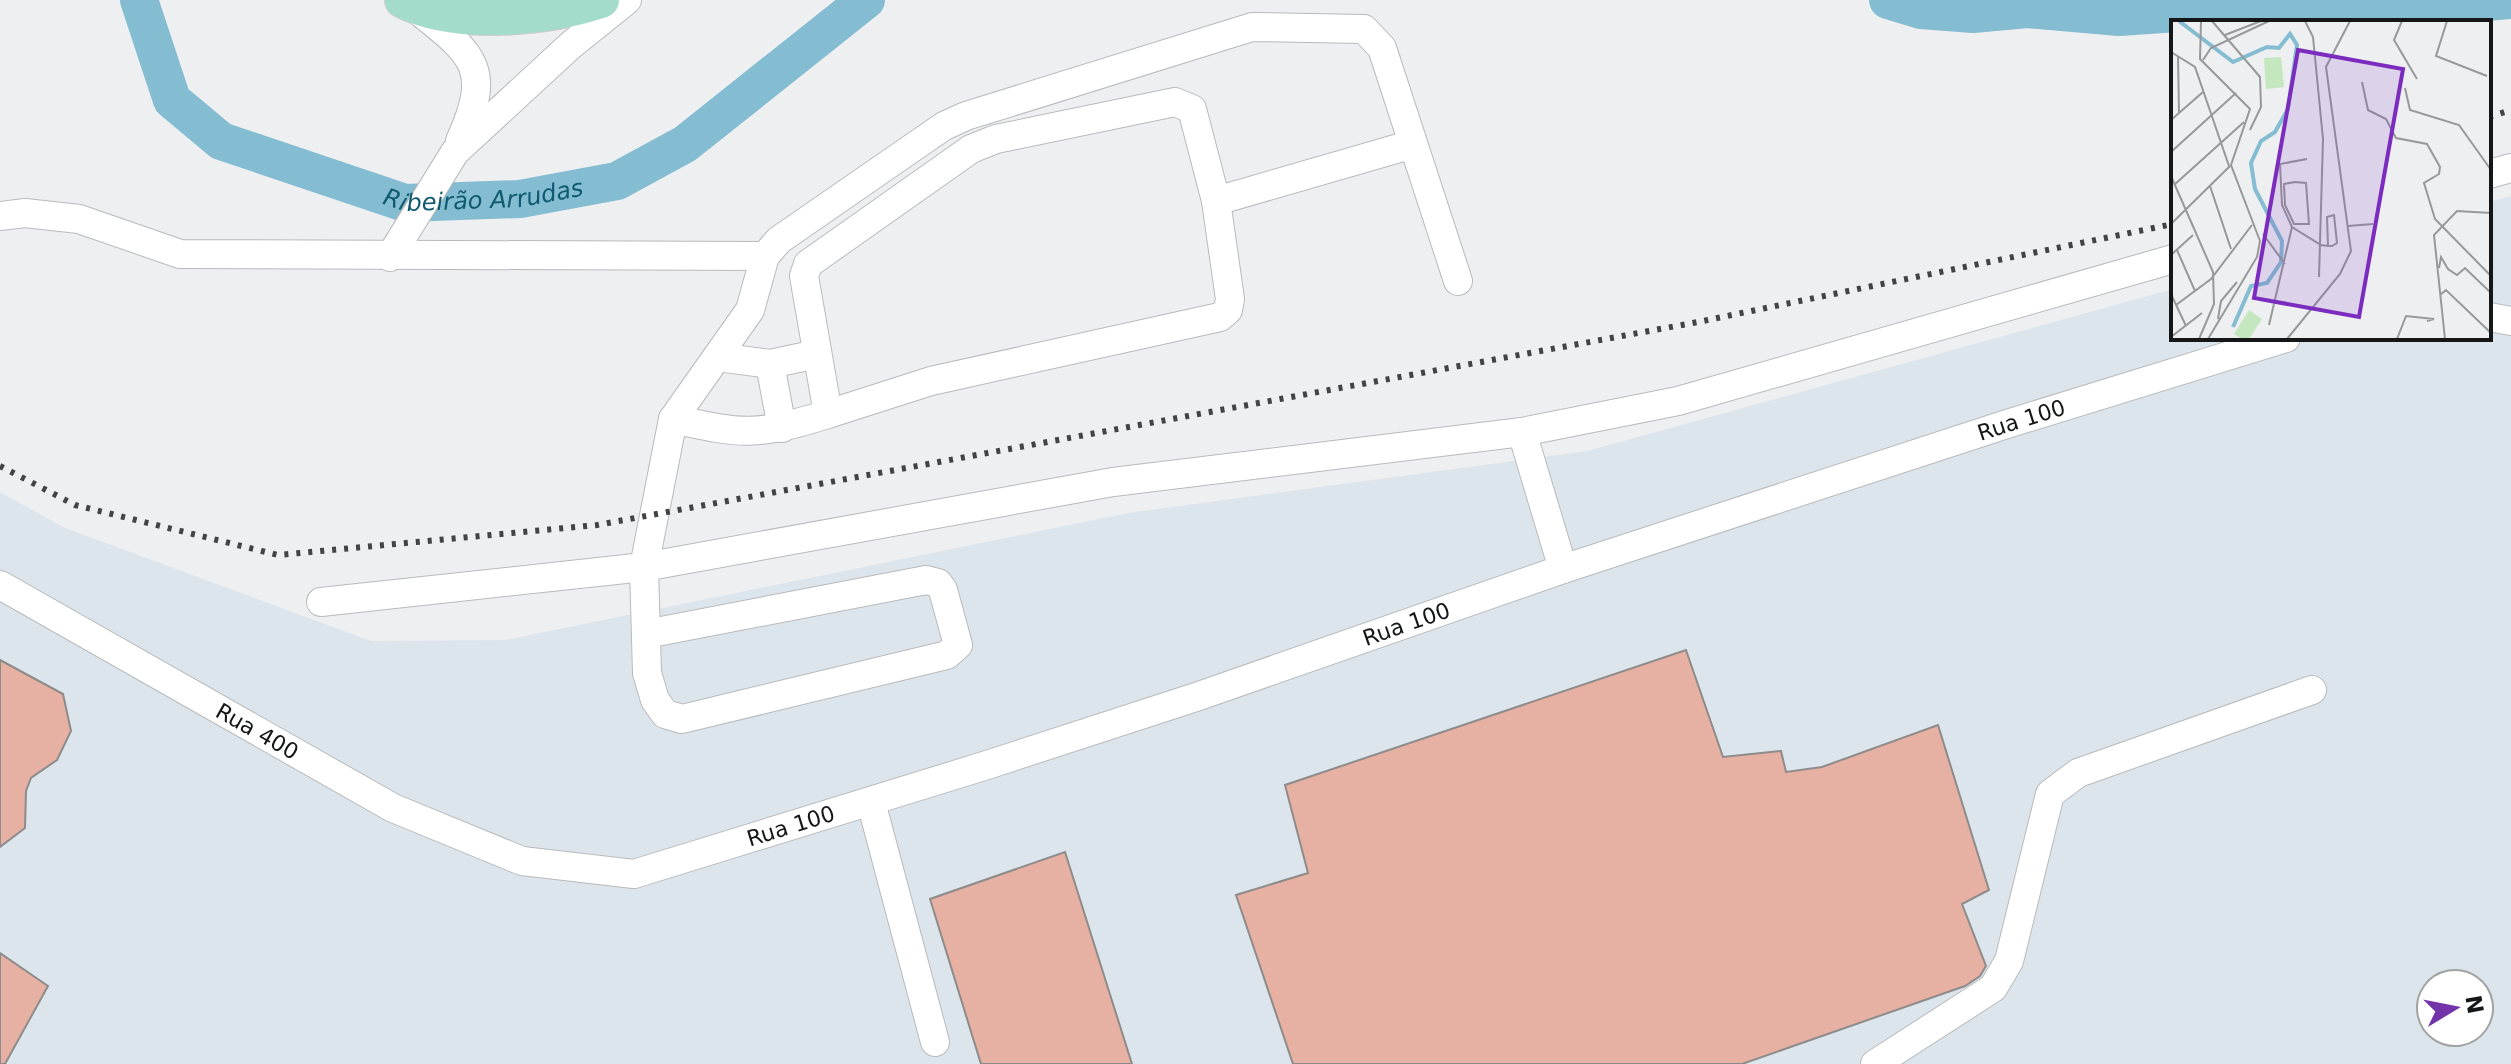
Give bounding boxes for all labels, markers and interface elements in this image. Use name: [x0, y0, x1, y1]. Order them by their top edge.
inset map: [2171, 20, 2491, 340]
water label: Ribeirão Arrudas: [380, 174, 585, 217]
street label: Rua 100: [1974, 395, 2068, 446]
street label: Rua 100: [1359, 597, 1453, 651]
street label: Rua 400: [212, 698, 303, 765]
street label: Rua 100: [744, 801, 838, 851]
north arrow: [2415, 968, 2495, 1048]
text: N: [2460, 993, 2488, 1016]

